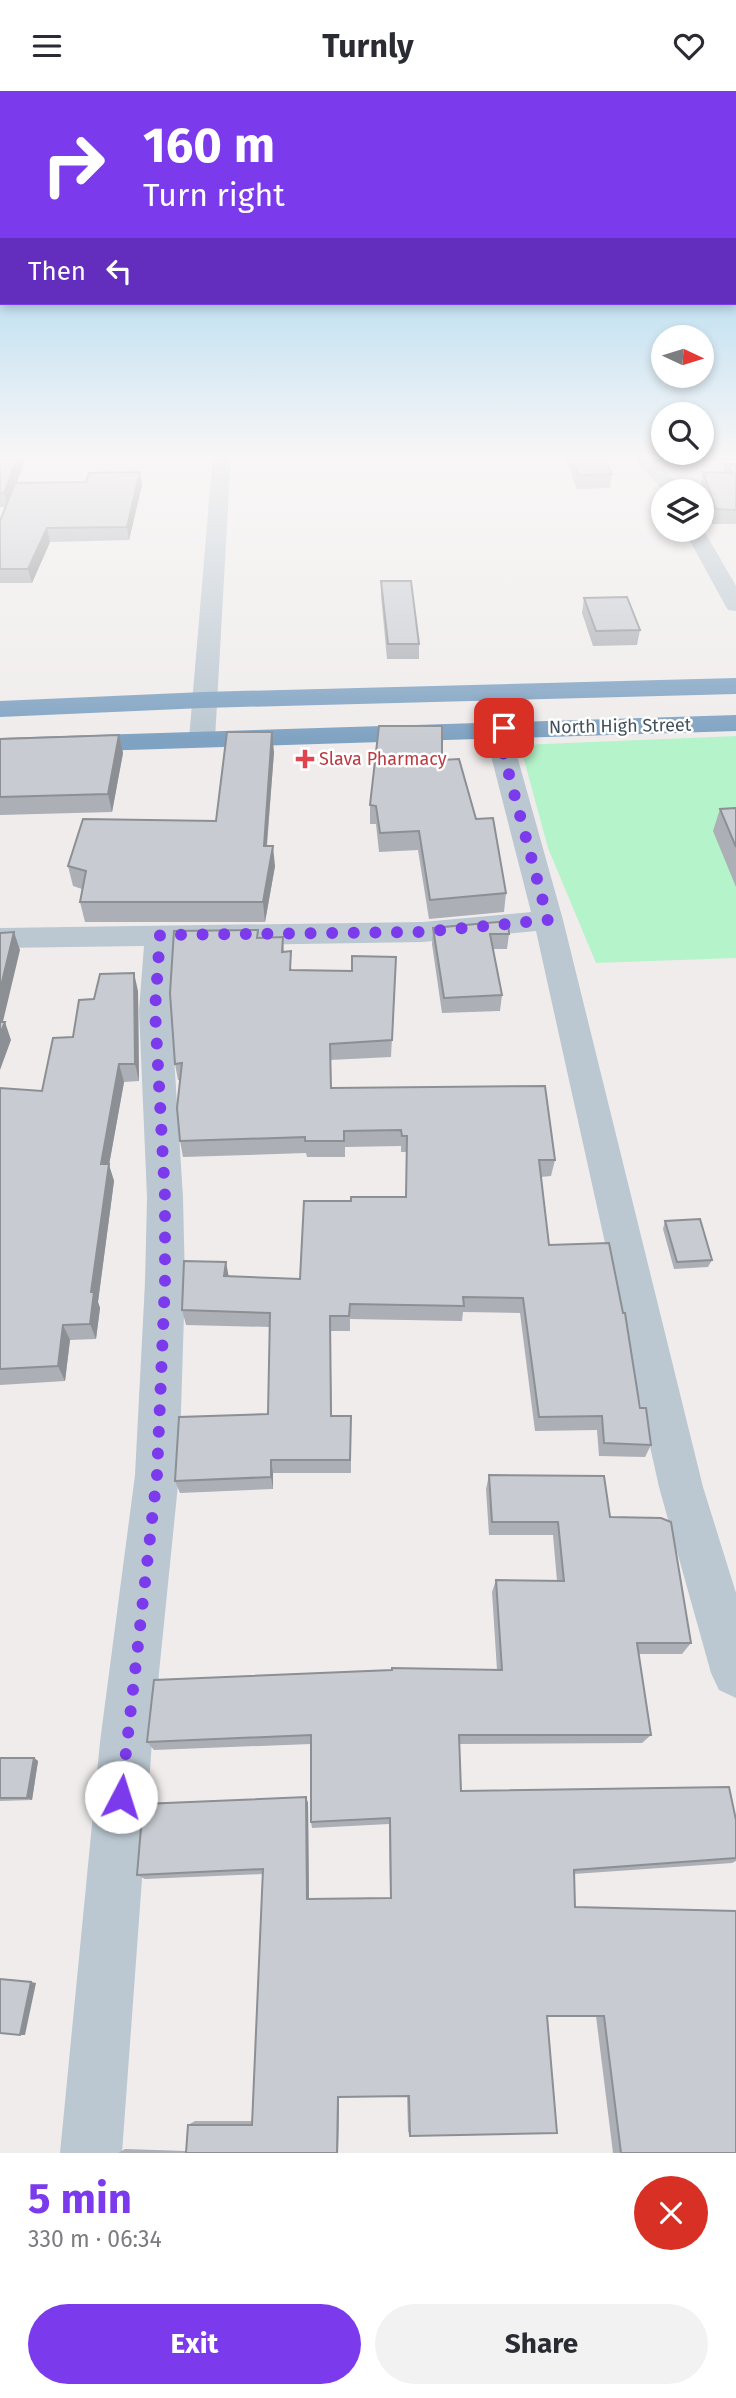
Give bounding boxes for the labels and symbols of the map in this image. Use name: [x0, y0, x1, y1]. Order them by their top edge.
north arrow: [651, 325, 714, 389]
pin: [474, 698, 534, 758]
street label: North High Street: [549, 714, 692, 738]
place label: Slava Pharmacy: [319, 748, 447, 770]
marker: Slava Pharmacy: [297, 751, 313, 767]
position arrow: [84, 1760, 158, 1834]

